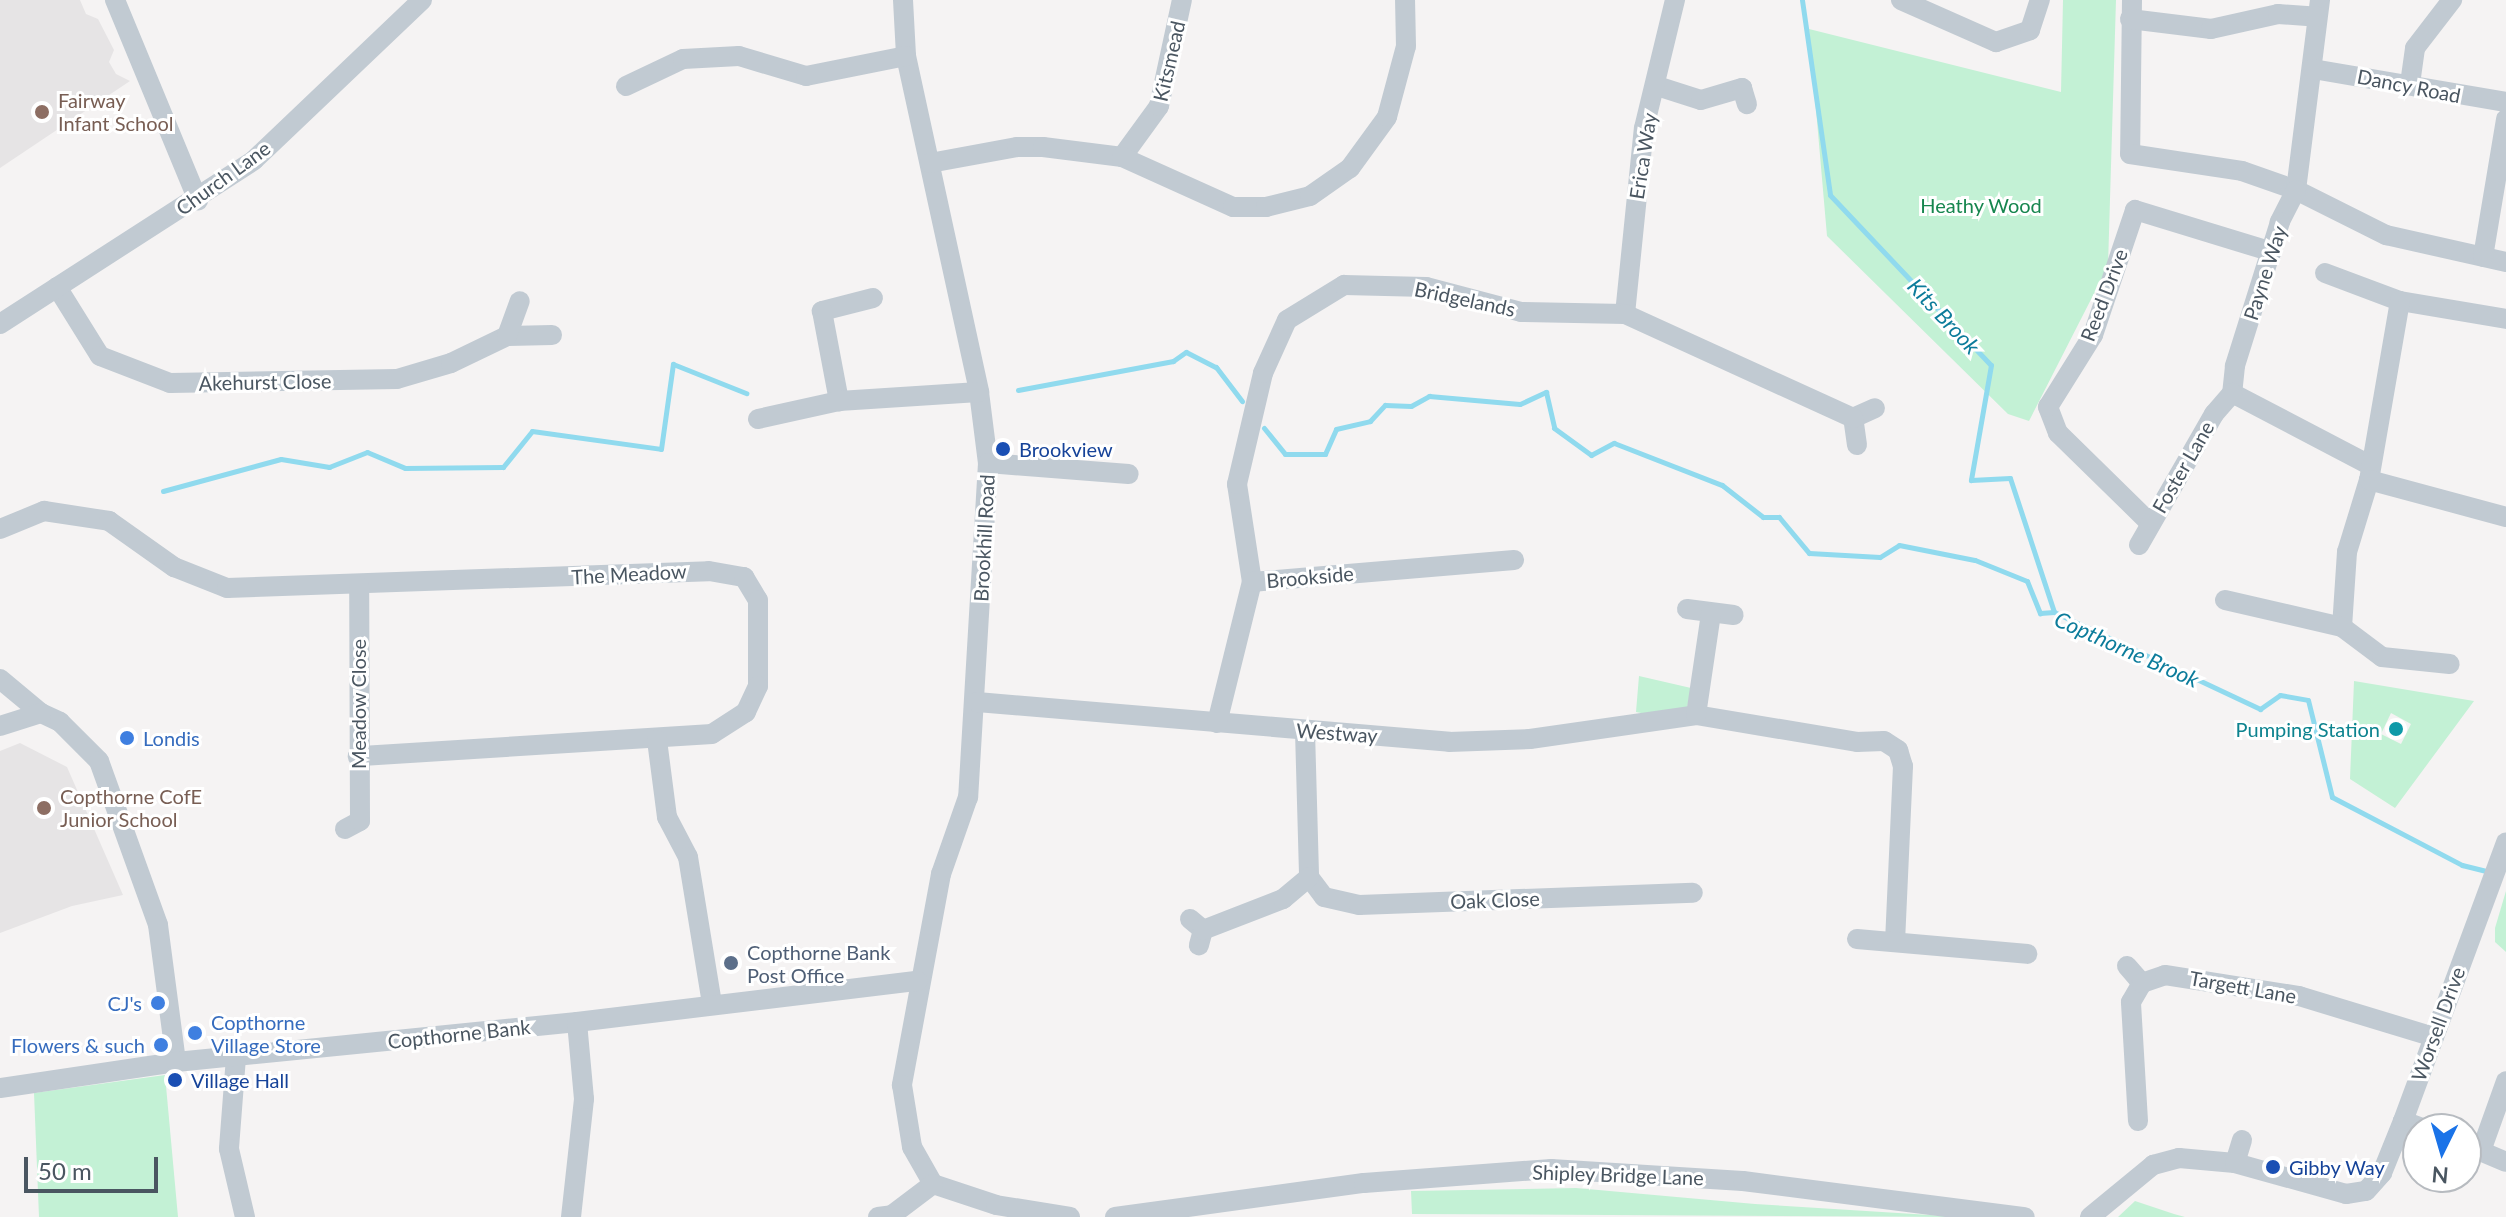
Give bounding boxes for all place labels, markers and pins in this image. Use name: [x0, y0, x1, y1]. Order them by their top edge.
place label: Fairway Infant School: [58, 88, 174, 135]
marker: Fairway Infant School: [33, 103, 51, 121]
place label: Brookview: [1019, 437, 1113, 461]
marker: Brookview: [994, 440, 1012, 458]
place label: Pumping Station: [2236, 717, 2380, 741]
marker: Pumping Station: [2387, 720, 2405, 738]
place label: Londis: [143, 726, 200, 750]
marker: Londis: [118, 729, 136, 747]
place label: Copthorne CofE Junior School: [60, 784, 202, 831]
marker: Copthorne CofE Junior School: [35, 799, 53, 817]
place label: Copthorne Bank Post Office: [747, 940, 890, 987]
marker: Copthorne Bank Post Office: [722, 954, 740, 972]
place label: CJ's: [108, 991, 142, 1015]
marker: CJ's: [149, 994, 167, 1012]
place label: Copthorne Village Store: [211, 1010, 321, 1057]
marker: Copthorne Village Store: [186, 1024, 204, 1042]
place label: Flowers & such: [11, 1033, 145, 1057]
marker: Flowers & such: [152, 1036, 170, 1054]
place label: Village Hall: [191, 1068, 289, 1092]
marker: Village Hall: [166, 1071, 184, 1089]
place label: Gibby Way: [2289, 1155, 2385, 1179]
marker: Gibby Way: [2264, 1158, 2282, 1176]

